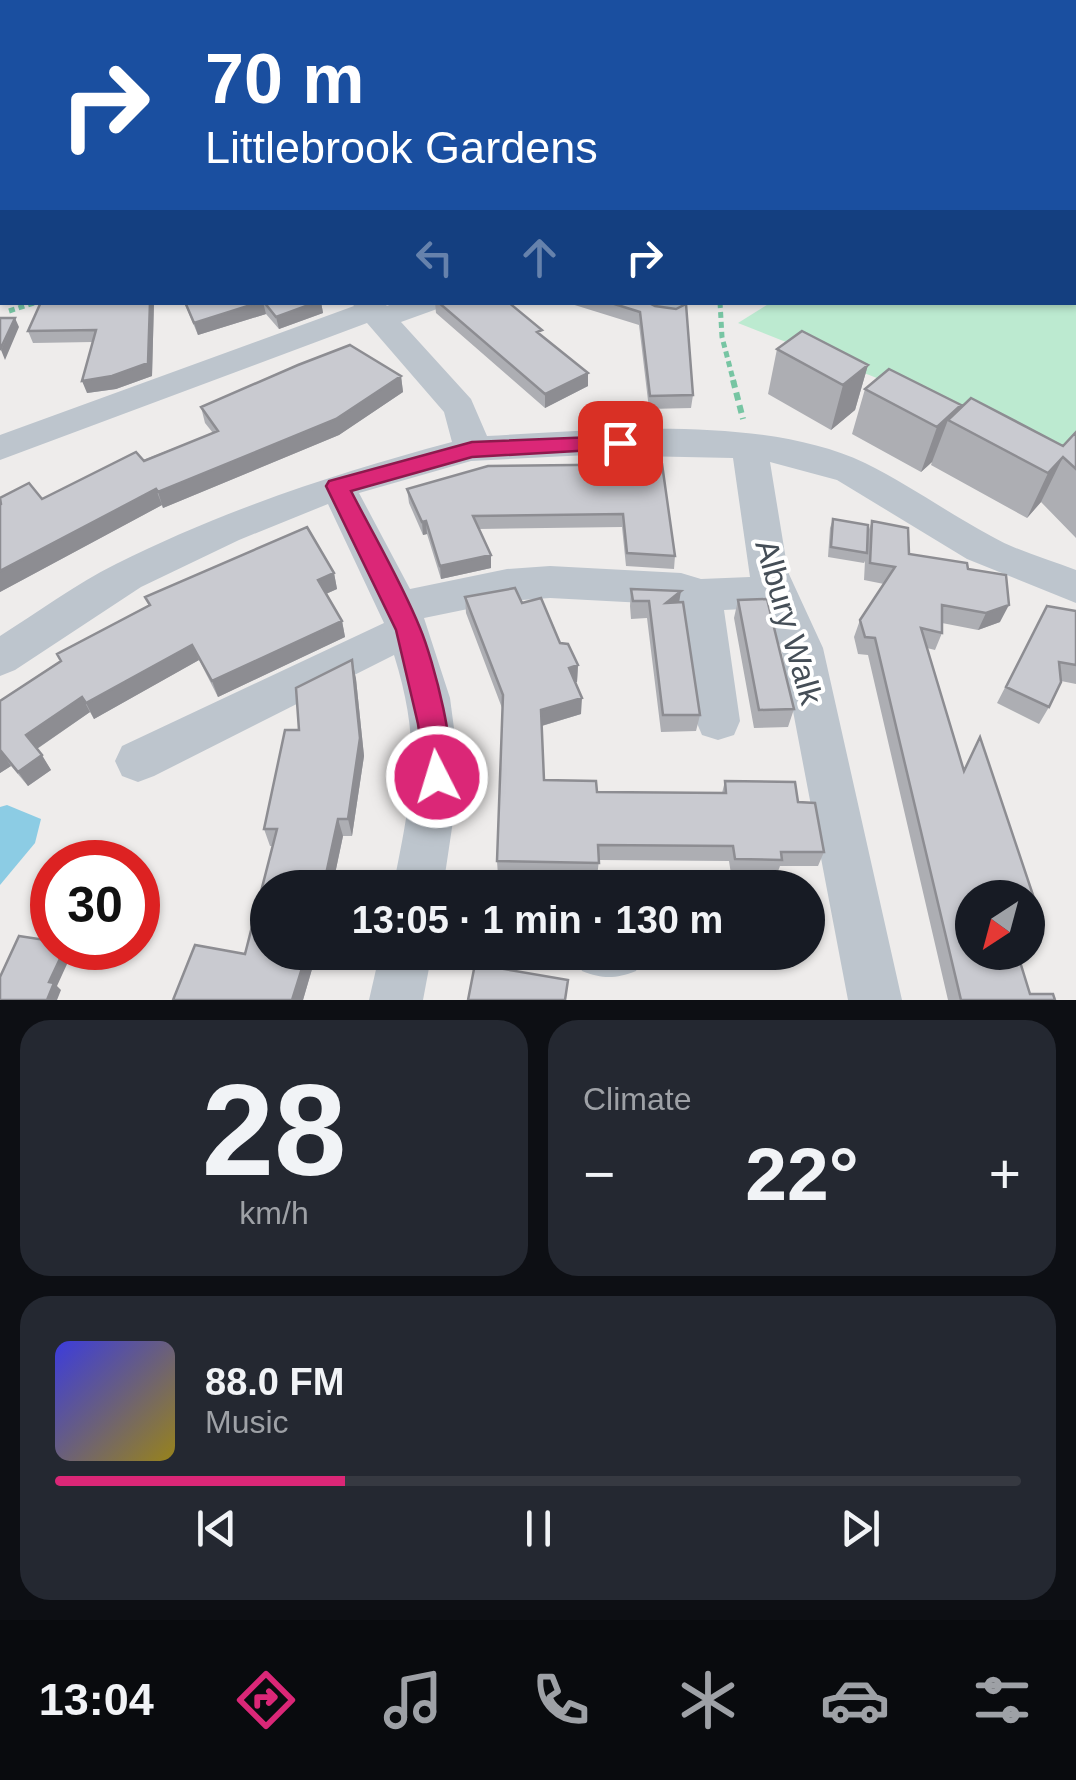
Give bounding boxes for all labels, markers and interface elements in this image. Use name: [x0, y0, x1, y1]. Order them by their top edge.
icon: right: [40, 40, 170, 170]
text: 70 m: [205, 40, 365, 118]
text: Littlebrook Gardens: [205, 122, 598, 173]
icon: left: [407, 230, 462, 285]
icon: ahead: [512, 230, 567, 285]
icon: right: [617, 230, 672, 285]
pin: [578, 401, 663, 486]
icon: arrive: [593, 416, 648, 471]
street label: Albury Walk: [748, 536, 830, 709]
position arrow: [385, 725, 489, 829]
speed limit sign: 30: [30, 840, 160, 970]
north arrow: [955, 880, 1045, 970]
map controls: [955, 880, 1045, 970]
text: 13:05 · 1 min · 130 m: [352, 899, 723, 941]
text: 28: [202, 1057, 346, 1203]
text: Climate: [583, 1081, 691, 1117]
text: 22°: [745, 1132, 859, 1216]
text: −: [583, 1143, 615, 1205]
text: +: [989, 1143, 1021, 1205]
text: km/h: [239, 1195, 309, 1231]
text: 88.0 FM: [205, 1361, 344, 1403]
text: Music: [205, 1404, 289, 1440]
icon: previous: [189, 1501, 244, 1556]
icon: pause: [511, 1501, 566, 1556]
icon: next: [833, 1501, 888, 1556]
icon: directions: [231, 1665, 301, 1735]
icon: music: [378, 1665, 448, 1735]
icon: phone: [526, 1665, 596, 1735]
icon: climate: [673, 1665, 743, 1735]
icon: car: [820, 1665, 890, 1735]
icon: filters: [967, 1665, 1037, 1735]
text: 13:04: [39, 1674, 154, 1725]

